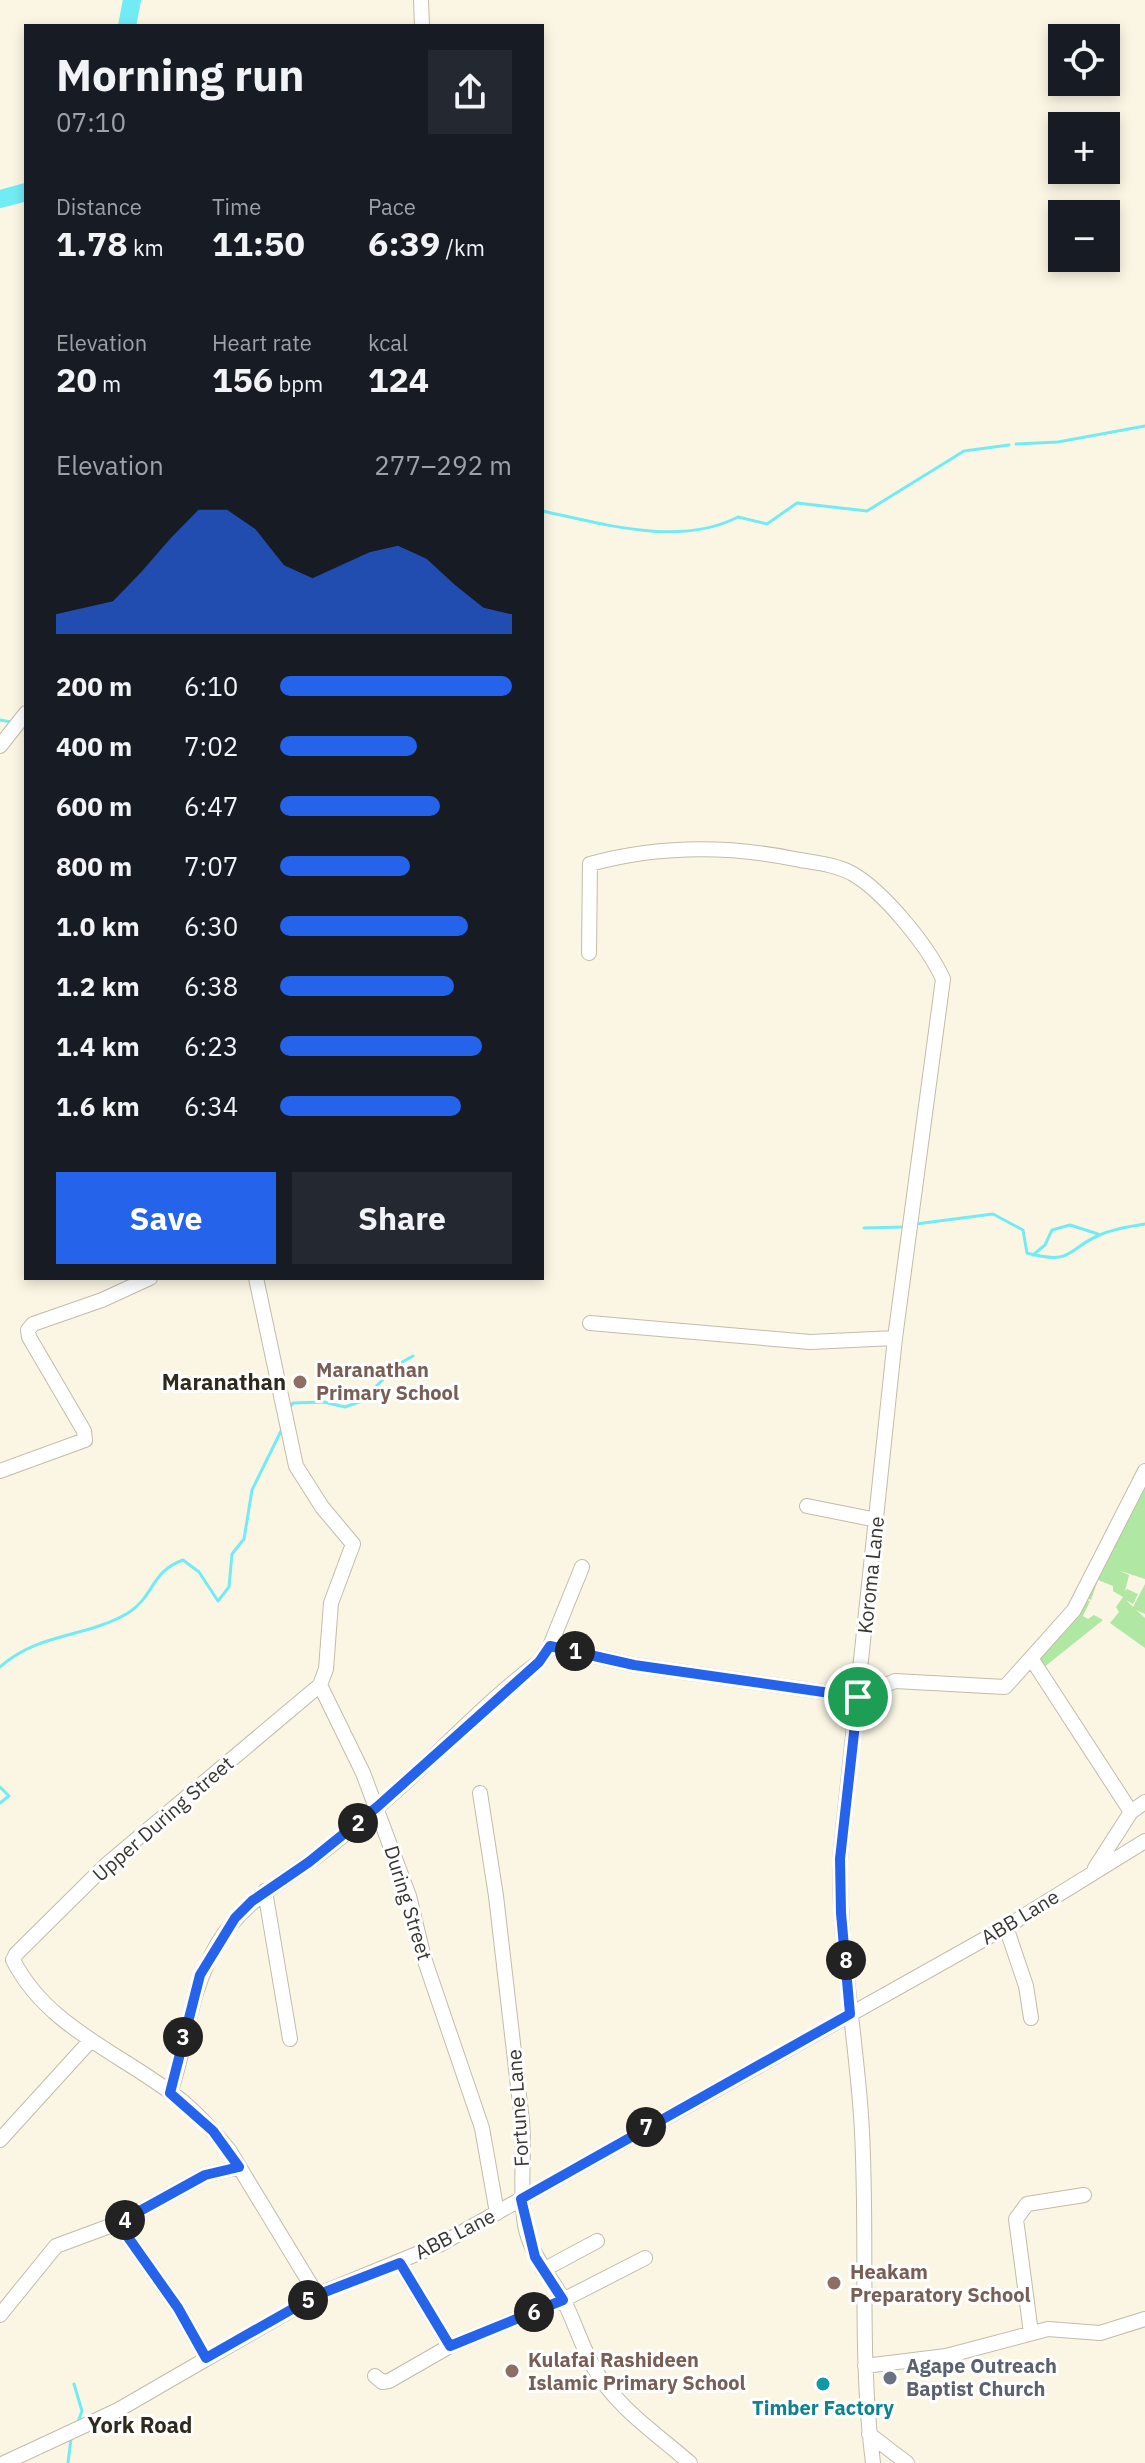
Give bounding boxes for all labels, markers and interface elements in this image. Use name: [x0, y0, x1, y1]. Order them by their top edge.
map controls: [1048, 24, 1120, 272]
button: locate: [1048, 24, 1120, 96]
text: Morning run: [56, 46, 305, 103]
button: share: [428, 50, 512, 134]
text: 07:10: [56, 105, 126, 139]
button: +: [1048, 112, 1120, 184]
text: Distance: [56, 192, 142, 221]
text: Time: [212, 192, 261, 221]
text: Pace: [368, 192, 416, 221]
button: −: [1048, 200, 1120, 272]
text: 1.78: [56, 221, 128, 265]
text: 11:50: [212, 221, 305, 265]
text: 6:39: [368, 221, 440, 265]
text: km: [128, 233, 164, 262]
text: /km: [440, 233, 485, 262]
text: Elevation: [56, 328, 147, 357]
text: Heart rate: [212, 328, 312, 357]
text: kcal: [368, 328, 408, 357]
text: 20: [56, 357, 97, 401]
text: 156: [212, 357, 273, 401]
text: 124: [368, 357, 429, 401]
text: m: [97, 369, 121, 398]
text: bpm: [273, 369, 323, 398]
text: Elevation: [56, 448, 164, 482]
text: 277–292 m: [374, 448, 512, 482]
text: 200 m: [56, 669, 132, 703]
text: 6:10: [184, 669, 238, 703]
text: 400 m: [56, 729, 132, 763]
text: 7:02: [184, 729, 238, 763]
text: 600 m: [56, 789, 132, 823]
text: 6:47: [184, 789, 238, 823]
text: 800 m: [56, 849, 132, 883]
text: 7:07: [184, 849, 238, 883]
text: 1.0 km: [56, 909, 140, 943]
text: 6:30: [184, 909, 238, 943]
text: 1.2 km: [56, 969, 140, 1003]
text: 6:38: [184, 969, 238, 1003]
text: 1.4 km: [56, 1029, 140, 1063]
text: 6:23: [184, 1029, 238, 1063]
text: 1.6 km: [56, 1089, 140, 1123]
text: 6:34: [184, 1089, 238, 1123]
button: Save: [56, 1172, 276, 1264]
button: Share: [292, 1172, 512, 1264]
place label: Maranathan Primary School: [316, 1356, 459, 1406]
district label: Maranathan: [162, 1367, 286, 1396]
marker: Maranathan Primary School: [291, 1373, 309, 1391]
street label: Koroma Lane: [851, 1515, 890, 1635]
pin: 1: [555, 1631, 595, 1671]
text: 1: [568, 1636, 582, 1665]
pin: [824, 1663, 892, 1731]
icon: arrive: [836, 1675, 880, 1719]
street label: Upper During Street: [86, 1750, 239, 1887]
pin: 2: [338, 1803, 378, 1843]
text: 2: [351, 1808, 365, 1837]
street label: During Street: [378, 1842, 439, 1964]
street label: ABB Lane: [976, 1883, 1064, 1950]
pin: 8: [826, 1940, 866, 1980]
text: 8: [839, 1945, 853, 1974]
pin: 3: [163, 2017, 203, 2057]
text: 3: [176, 2022, 190, 2051]
street label: Fortune Lane: [500, 2048, 535, 2168]
pin: 7: [626, 2107, 666, 2147]
text: 7: [639, 2112, 653, 2141]
pin: 4: [105, 2200, 145, 2240]
street label: ABB Lane: [410, 2202, 500, 2265]
text: 4: [118, 2205, 132, 2234]
place label: Heakam Preparatory School: [850, 2258, 1031, 2308]
marker: Heakam Preparatory School: [825, 2274, 843, 2292]
pin: 5: [288, 2280, 328, 2320]
text: 5: [301, 2285, 315, 2314]
pin: 6: [514, 2292, 554, 2332]
text: 6: [527, 2297, 541, 2326]
place label: Kulafai Rashideen Islamic Primary School: [528, 2346, 746, 2396]
place label: Agape Outreach Baptist Church: [906, 2352, 1057, 2402]
marker: Kulafai Rashideen Islamic Primary School: [503, 2362, 521, 2380]
marker: Agape Outreach Baptist Church: [881, 2369, 899, 2387]
marker: Timber Factory: [814, 2375, 832, 2393]
place label: Timber Factory: [752, 2394, 894, 2421]
district label: York Road: [88, 2410, 192, 2439]

